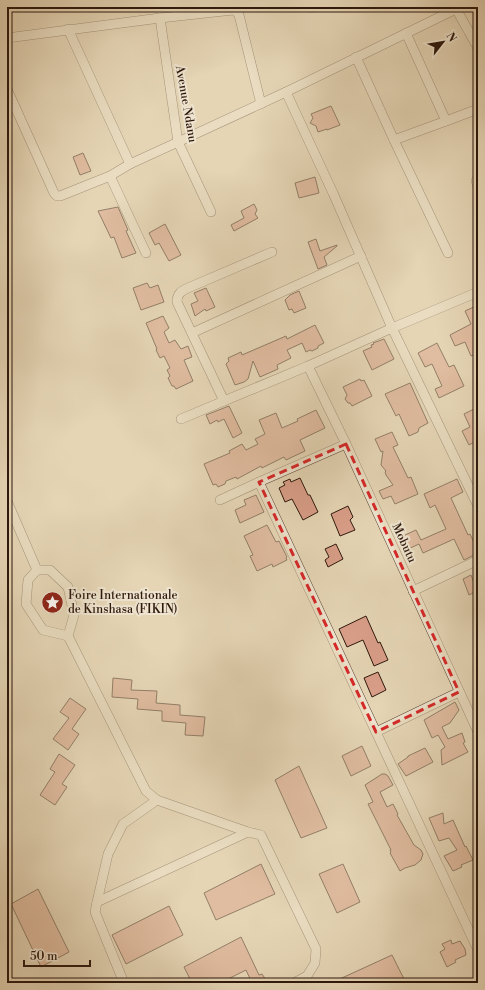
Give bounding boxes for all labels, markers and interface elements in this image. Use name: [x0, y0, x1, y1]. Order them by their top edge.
north arrow: [423, 22, 463, 62]
text: N: [442, 30, 459, 45]
street label: Avenue Ndanu: [172, 63, 200, 144]
street label: Mobutu: [388, 521, 420, 565]
place label: Foire Internationale de Kinshasa (FIKIN): [68, 588, 178, 617]
place icon: Foire Internationale de Kinshasa (FIKIN): [40, 589, 66, 615]
scale bar: [24, 942, 90, 968]
text: 50 m: [30, 949, 58, 964]

